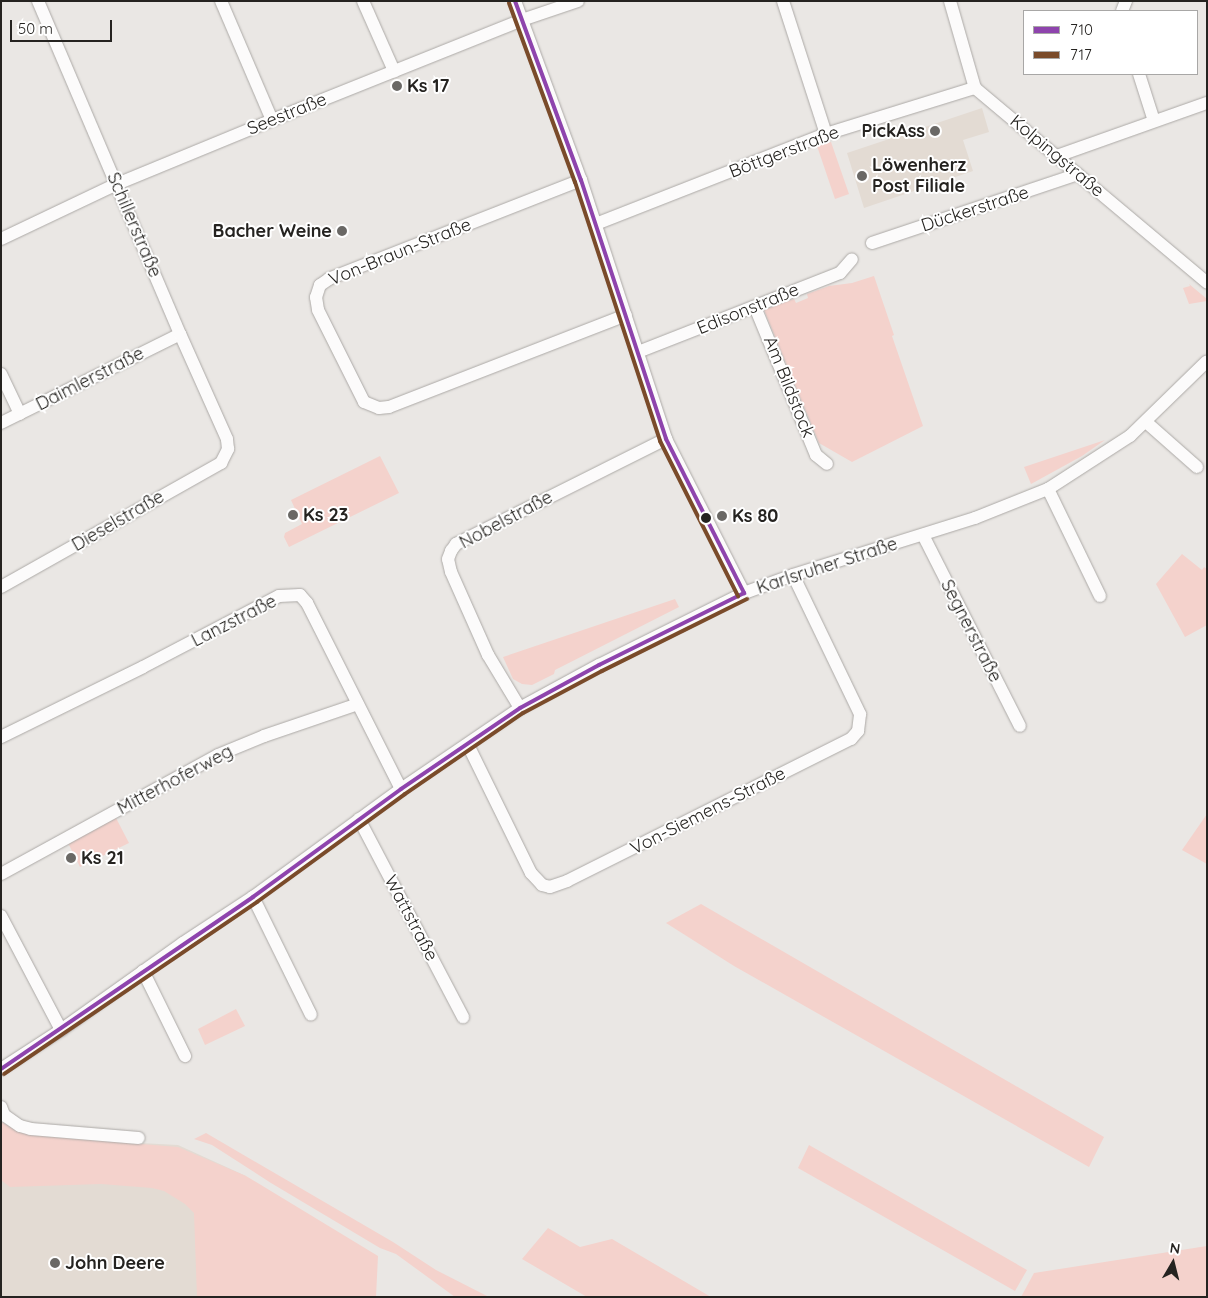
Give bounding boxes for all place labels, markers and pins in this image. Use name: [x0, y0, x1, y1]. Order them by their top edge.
place label: Ks 17: [407, 75, 449, 97]
marker: Ks 17: [391, 80, 403, 92]
place label: PickAss: [861, 120, 925, 142]
marker: PickAss: [929, 125, 941, 137]
place label: Löwenherz Post Filiale: [872, 155, 966, 198]
marker: Löwenherz Post Filiale: [856, 170, 868, 182]
place label: Bacher Weine: [213, 220, 332, 242]
marker: Bacher Weine: [336, 225, 348, 237]
place label: Ks 23: [303, 504, 348, 526]
place label: Ks 80: [732, 505, 778, 527]
marker: Ks 23: [287, 509, 299, 521]
marker: Ks 80: [716, 510, 728, 522]
unlabelled marker: [701, 513, 711, 523]
place label: Ks 21: [81, 847, 124, 869]
marker: Ks 21: [65, 852, 77, 864]
place label: John Deere: [65, 1252, 165, 1274]
marker: John Deere: [49, 1257, 61, 1269]

